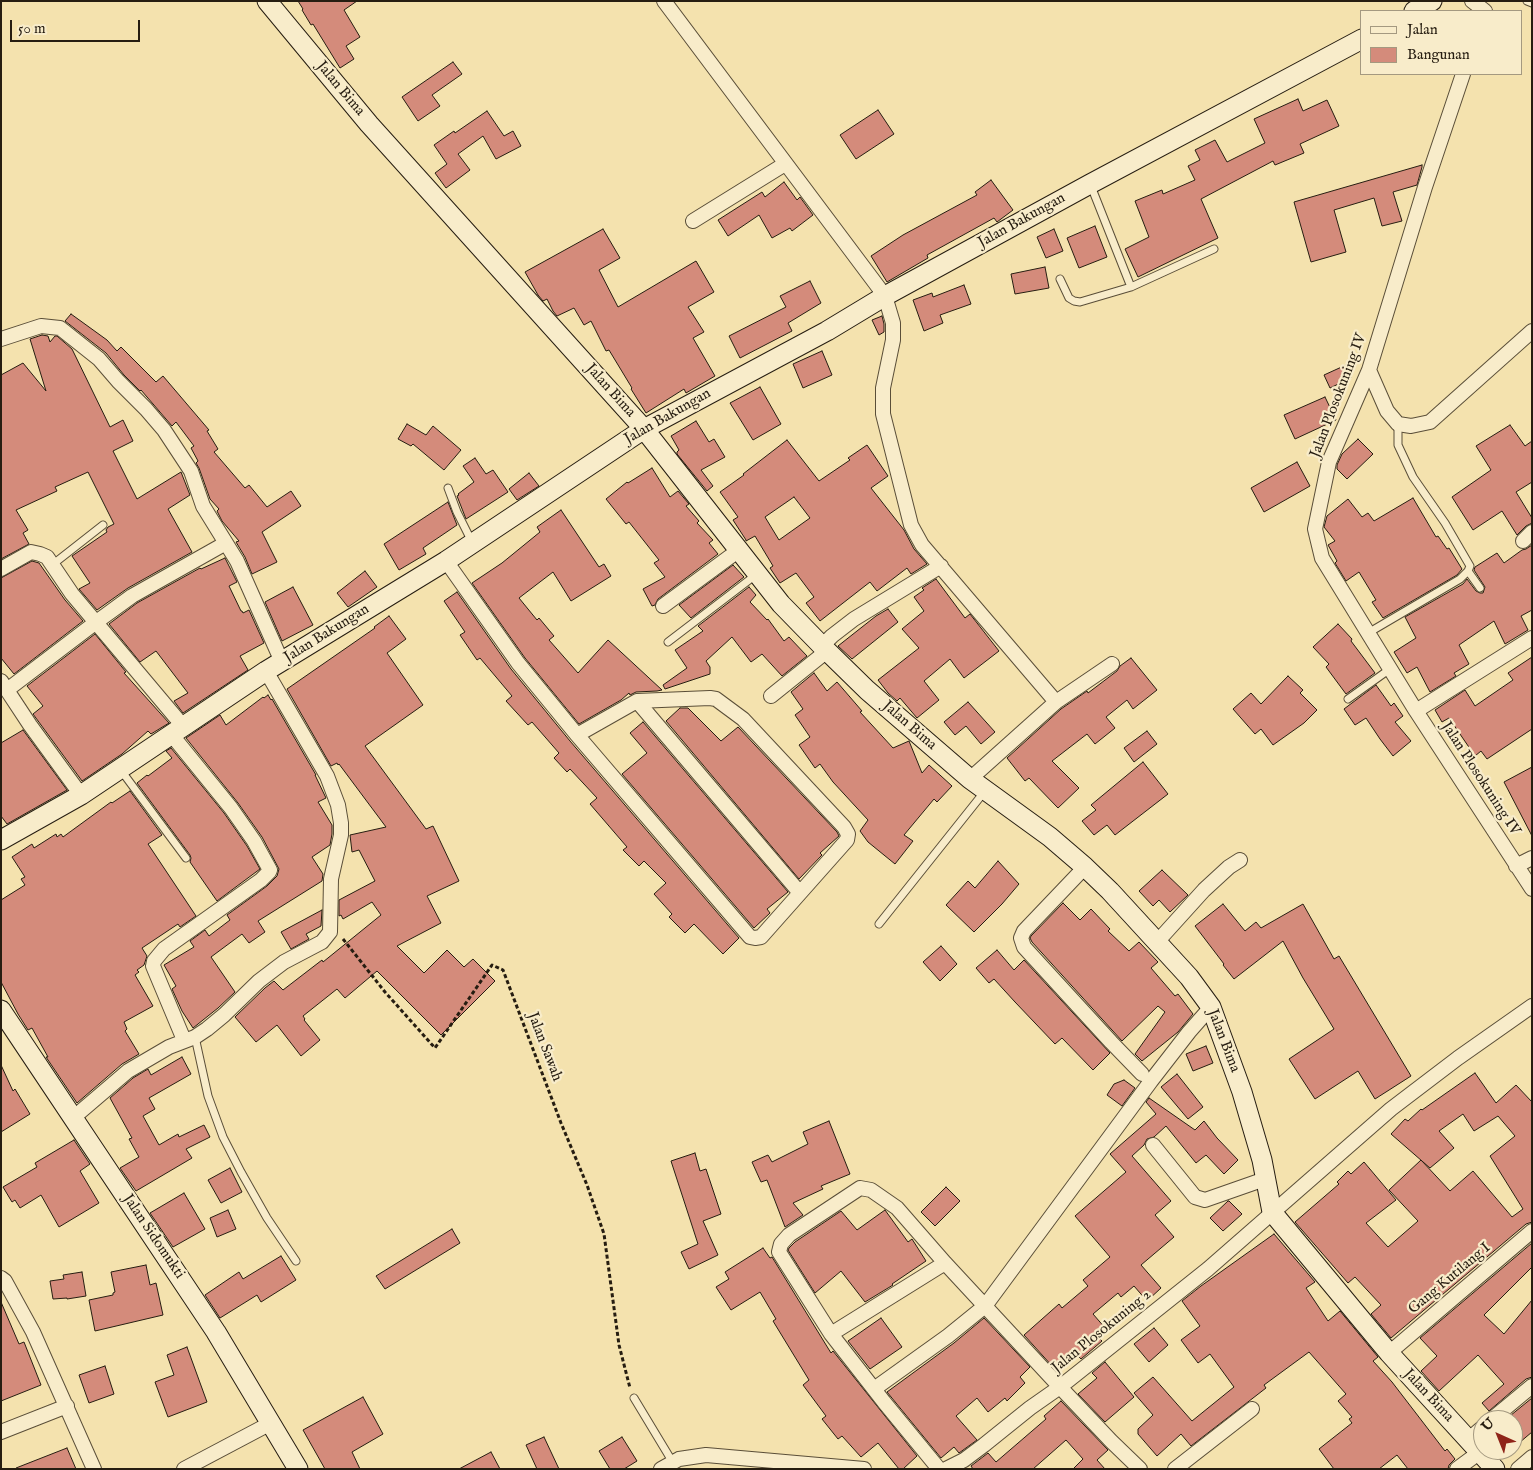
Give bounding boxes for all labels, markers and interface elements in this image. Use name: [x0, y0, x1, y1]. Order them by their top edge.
scale bar: [12, 10, 142, 42]
legend: [1360, 10, 1523, 75]
text: 50 m: [18, 19, 46, 38]
text: Jalan: [1407, 20, 1438, 39]
text: Bangunan: [1407, 45, 1470, 64]
street label: Jalan Bima: [312, 58, 368, 120]
street label: Jalan Bakungan: [975, 190, 1069, 252]
street label: Jalan Plosokuning IV: [1307, 331, 1371, 461]
street label: Jalan Bima: [581, 360, 639, 422]
street label: Jalan Bakungan: [622, 385, 714, 449]
street label: Jalan Bakungan: [281, 601, 373, 667]
street label: Jalan Bima: [878, 698, 940, 754]
street label: Jalan Plosokuning IV: [1437, 719, 1523, 839]
street label: Jalan Bima: [1203, 1007, 1243, 1075]
street label: Jalan Sawah: [523, 1010, 565, 1084]
street label: Jalan Sidomukti: [118, 1191, 188, 1283]
street label: Gang Kutilang I: [1405, 1239, 1495, 1319]
street label: Jalan Plosokuning 2: [1049, 1286, 1155, 1378]
street label: Jalan Bima: [1399, 1366, 1457, 1426]
north arrow: [1473, 1410, 1523, 1460]
text: U: [1478, 1414, 1499, 1436]

